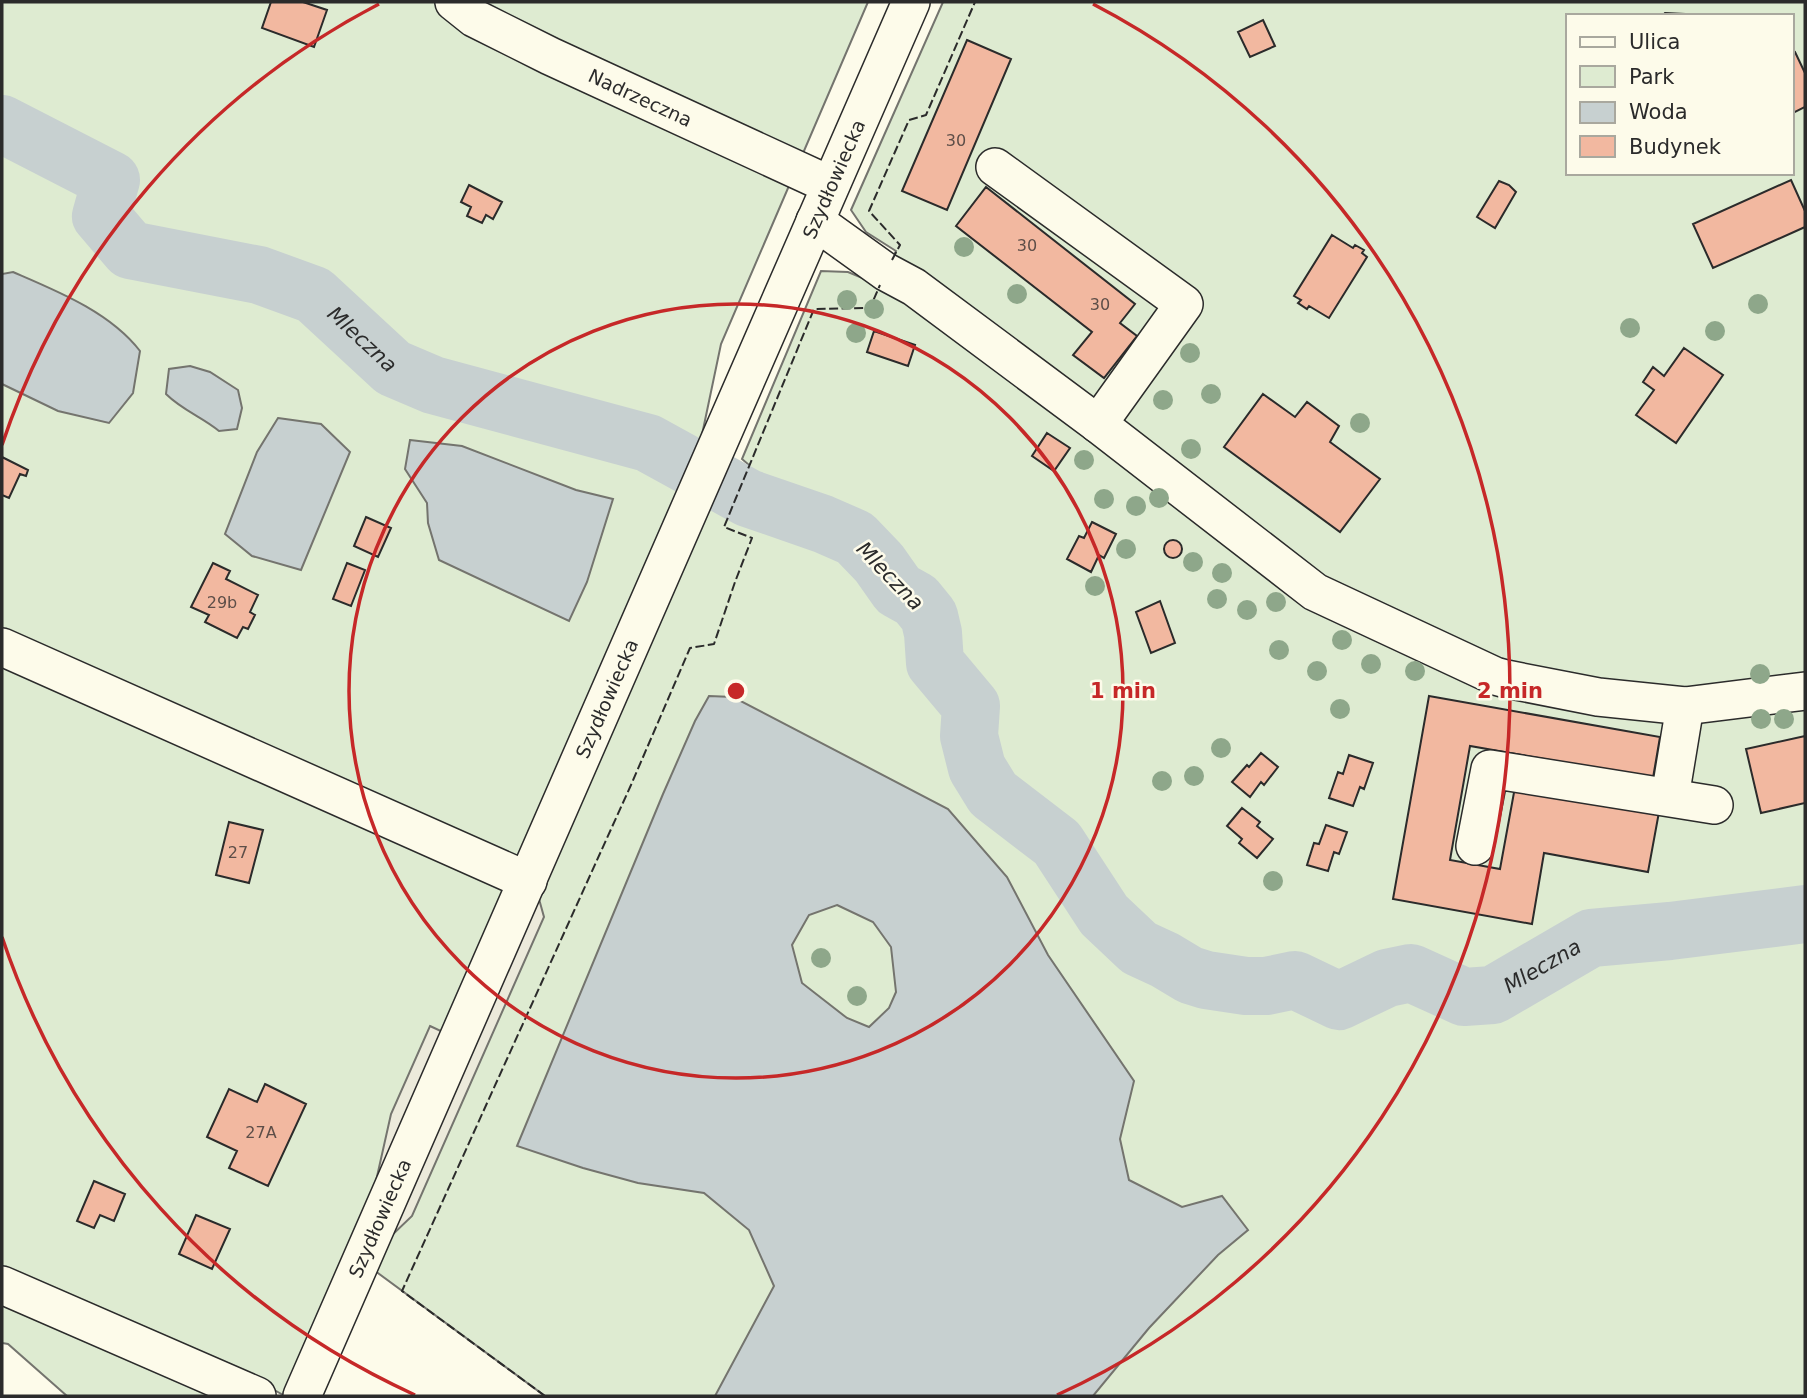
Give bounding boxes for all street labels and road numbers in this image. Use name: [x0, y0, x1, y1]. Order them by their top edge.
street label: Nadrzeczna: [585, 64, 696, 131]
street label: Szydłowiecka: [798, 116, 869, 242]
street label: Szydłowiecka: [571, 636, 642, 762]
street label: Szydłowiecka: [344, 1155, 415, 1281]

